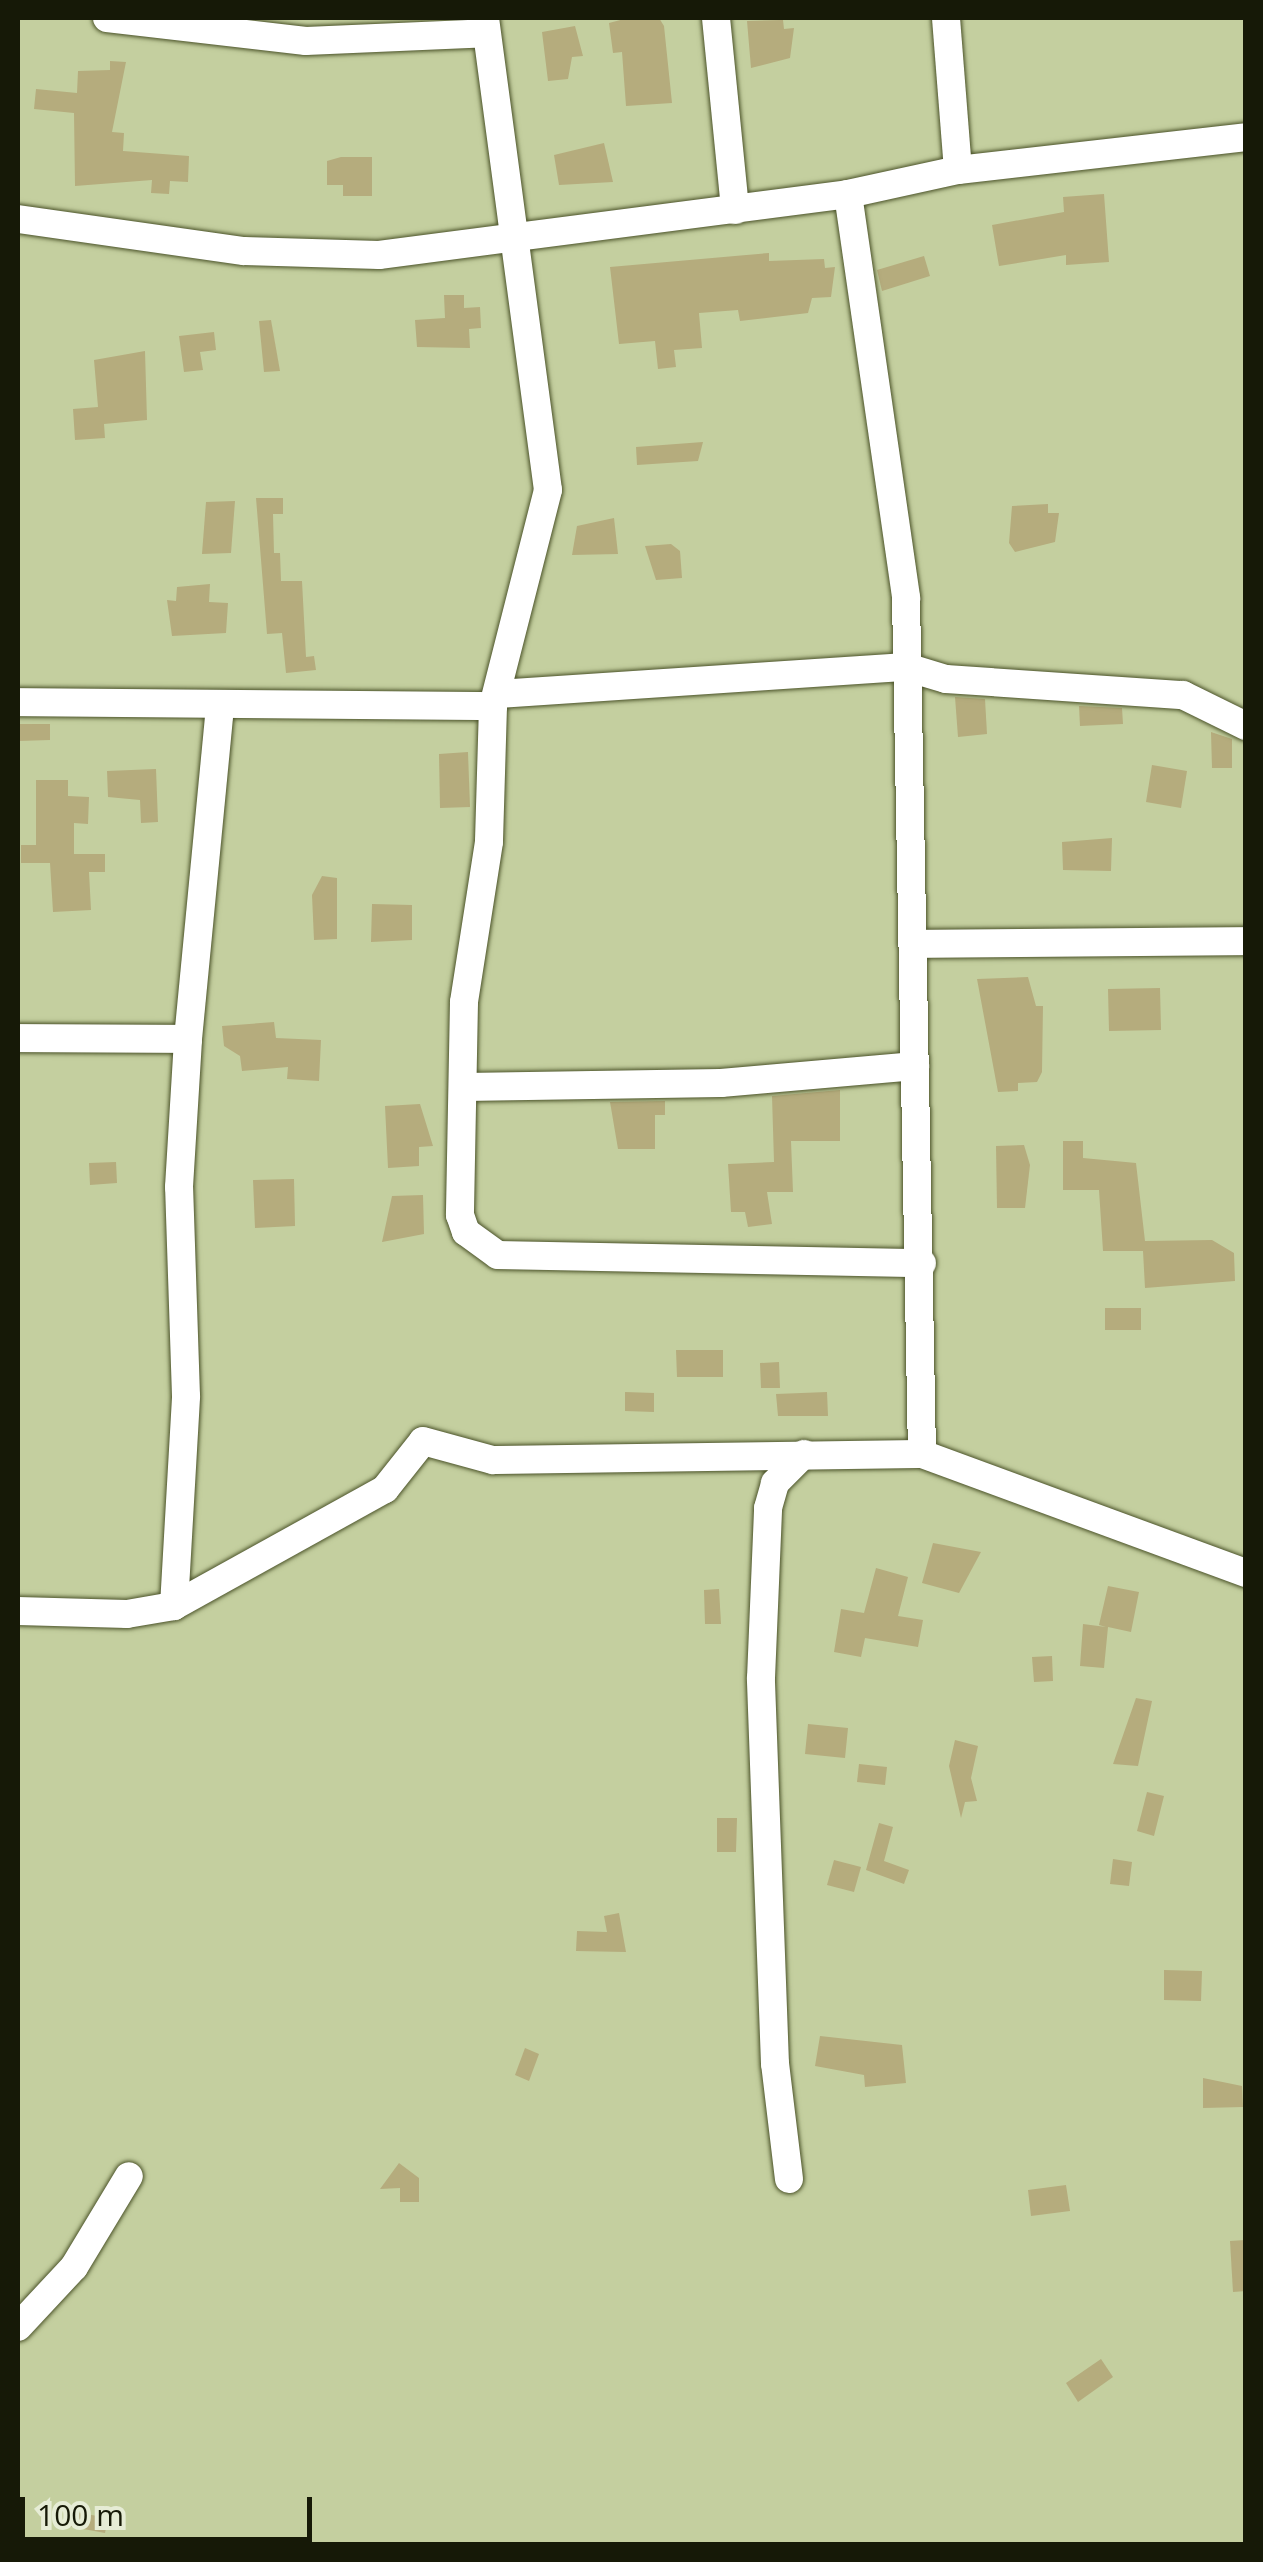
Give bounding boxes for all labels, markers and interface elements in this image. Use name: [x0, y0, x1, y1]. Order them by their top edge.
scale bar: [25, 2477, 318, 2539]
text: 100 m: [37, 2494, 124, 2535]

